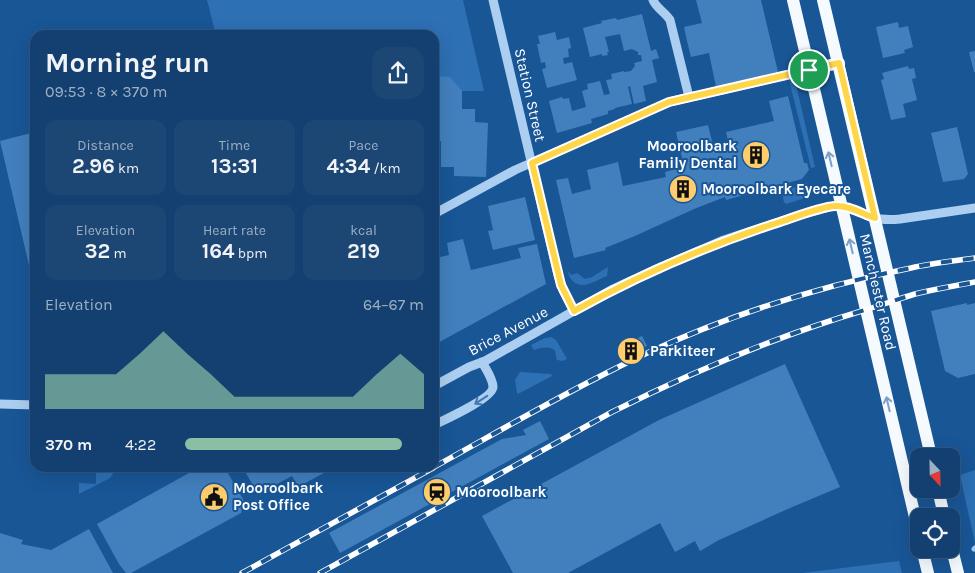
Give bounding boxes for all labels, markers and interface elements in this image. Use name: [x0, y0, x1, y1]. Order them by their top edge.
text: Morning run: [45, 46, 210, 79]
button: share: [372, 47, 424, 99]
street label: Station Street: [511, 47, 550, 144]
pin: [788, 49, 830, 91]
icon: arrive: [795, 56, 823, 84]
text: 09:53 · 8 × 370 m: [45, 82, 167, 101]
text: Distance: [77, 137, 134, 154]
text: Time: [219, 137, 250, 154]
text: Pace: [349, 137, 378, 154]
place label: Mooroolbark Family Dental: [638, 137, 737, 172]
building icon: Mooroolbark Family Dental: [741, 140, 771, 170]
one-way arrow: [825, 151, 834, 167]
text: 2.96: [72, 154, 115, 178]
text: 13:31: [211, 154, 258, 178]
text: 4:34: [326, 154, 370, 178]
text: km: [115, 160, 139, 177]
text: /km: [370, 160, 401, 177]
building icon: Mooroolbark Eyecare: [668, 174, 698, 204]
place label: Mooroolbark Eyecare: [702, 180, 851, 198]
text: Elevation: [76, 222, 135, 239]
text: Heart rate: [203, 222, 266, 239]
text: kcal: [350, 222, 377, 239]
street label: Manchester Road: [856, 232, 900, 352]
one-way arrow: [846, 238, 855, 254]
text: 32: [84, 239, 110, 263]
text: 164: [202, 239, 234, 263]
text: 219: [347, 239, 380, 263]
text: m: [110, 245, 127, 262]
text: bpm: [234, 245, 267, 262]
text: Elevation: [45, 295, 113, 314]
text: 64–67 m: [363, 295, 424, 314]
street label: Brice Avenue: [465, 302, 551, 360]
building icon: Parkiteer: [616, 336, 646, 366]
place label: Parkiteer: [650, 342, 715, 360]
one-way arrow: [474, 395, 488, 405]
one-way arrow: [883, 396, 892, 412]
text: 370 m: [45, 435, 92, 454]
text: 4:22: [125, 435, 156, 454]
north arrow: [910, 448, 960, 498]
map controls: [910, 448, 960, 558]
station icon: Mooroolbark: [422, 477, 452, 507]
place label: Mooroolbark Post Office: [233, 479, 323, 514]
public building icon: Mooroolbark Post Office: [199, 482, 229, 512]
place label: Mooroolbark: [456, 483, 546, 501]
button: locate: [910, 508, 960, 558]

